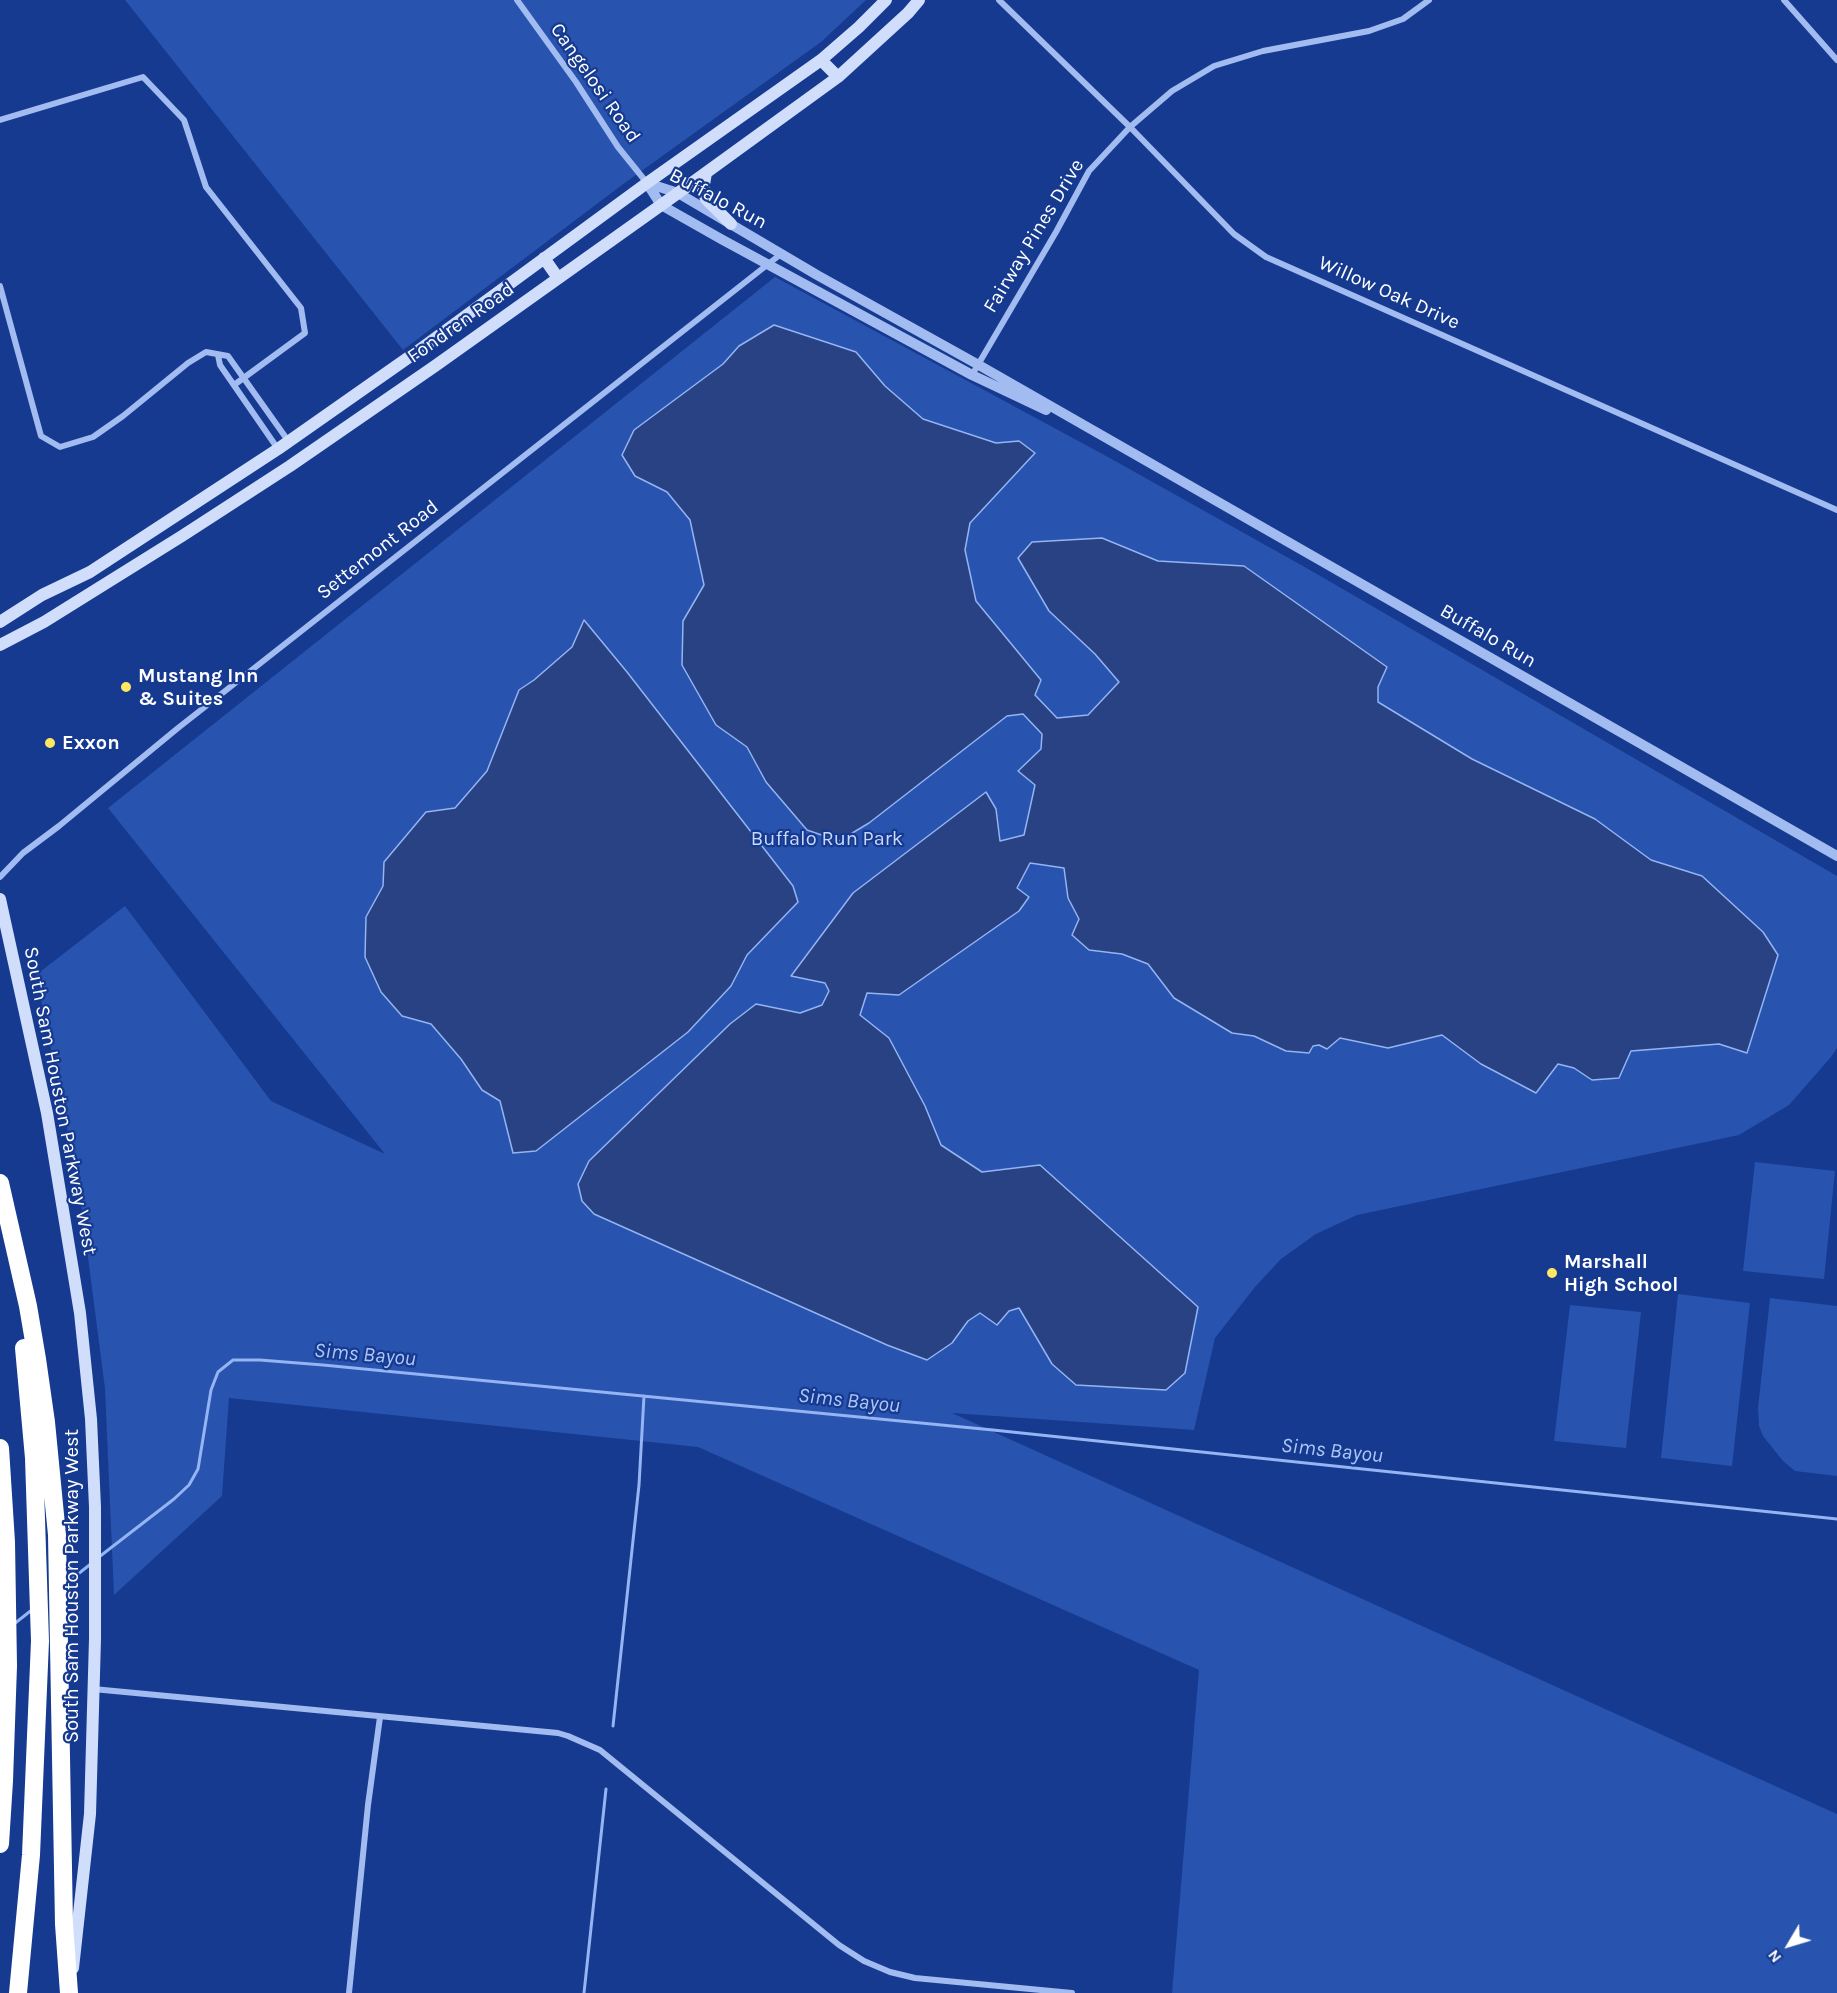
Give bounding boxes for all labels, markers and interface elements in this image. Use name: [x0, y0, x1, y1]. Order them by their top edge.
street label: Cangelosi Road: [545, 18, 645, 148]
street label: Fairway Pines Drive: [979, 155, 1089, 317]
street label: Buffalo Run: [665, 163, 771, 235]
street label: Willow Oak Drive: [1315, 251, 1463, 335]
street label: Fondren Road: [403, 277, 519, 369]
street label: Settemont Road: [312, 495, 444, 605]
street label: Buffalo Run: [1436, 599, 1540, 673]
place label: Mustang Inn & Suites: [138, 664, 258, 711]
marker: Mustang Inn & Suites: [119, 680, 133, 694]
place label: Exxon: [62, 731, 120, 755]
marker: Exxon: [43, 736, 57, 750]
park label: Buffalo Run Park: [751, 827, 903, 851]
street label: South Sam Houston Parkway West: [18, 945, 102, 1257]
place label: Marshall High School: [1564, 1250, 1678, 1297]
marker: Marshall High School: [1545, 1266, 1559, 1280]
water label: Sims Bayou: [313, 1338, 417, 1372]
water label: Sims Bayou: [797, 1383, 901, 1419]
street label: South Sam Houston Parkway West: [60, 1429, 84, 1743]
water label: Sims Bayou: [1280, 1433, 1384, 1469]
north arrow: [1759, 1915, 1819, 1975]
text: N: [1763, 1946, 1785, 1967]

